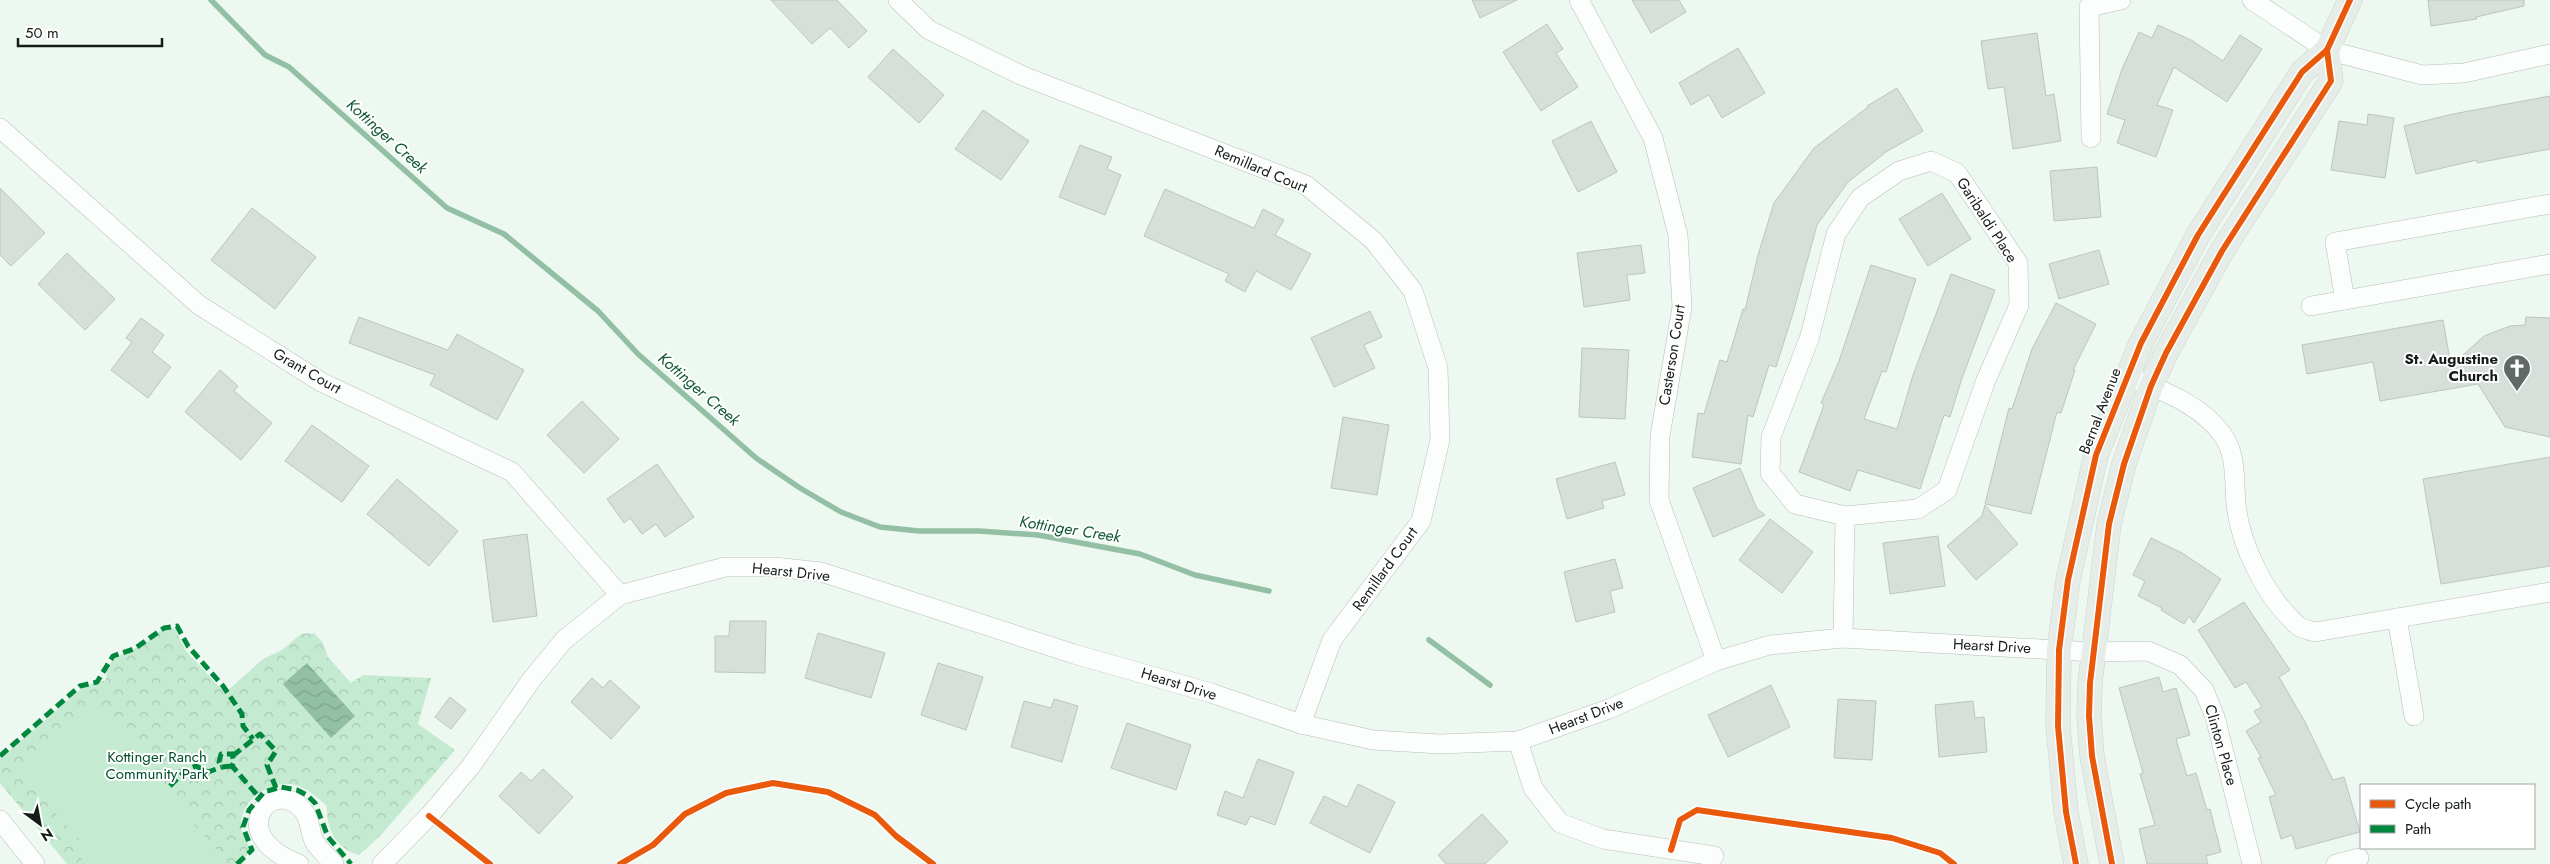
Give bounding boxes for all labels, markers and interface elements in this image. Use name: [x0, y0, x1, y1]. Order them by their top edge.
scale bar: [18, 15, 161, 47]
text: 50 m: [25, 22, 59, 44]
water label: Kottinger Creek: [341, 93, 433, 179]
street label: Remillard Court: [1211, 140, 1311, 199]
street label: Garibaldi Place: [1951, 173, 2023, 267]
street label: Casterson Court: [1653, 303, 1691, 407]
street label: Grant Court: [269, 343, 345, 399]
water label: Kottinger Creek: [653, 347, 746, 432]
place label: St. Augustine Church: [2404, 348, 2498, 387]
church icon: St. Augustine Church: [2502, 353, 2532, 392]
street label: Bernal Avenue: [2073, 364, 2127, 457]
water label: Kottinger Creek: [1018, 510, 1123, 549]
street label: Remillard Court: [1347, 522, 1423, 616]
street label: Hearst Drive: [751, 557, 831, 587]
street label: Hearst Drive: [1952, 633, 2032, 659]
street label: Hearst Drive: [1138, 662, 1220, 706]
street label: Hearst Drive: [1546, 692, 1627, 740]
street label: Clinton Place: [2199, 702, 2243, 788]
park label: Kottinger Ranch Community Park: [106, 746, 209, 785]
legend: [2360, 784, 2535, 849]
text: Cycle path: [2405, 793, 2472, 815]
north arrow: [15, 799, 65, 849]
text: Path: [2405, 818, 2431, 840]
text: N: [37, 824, 57, 846]

